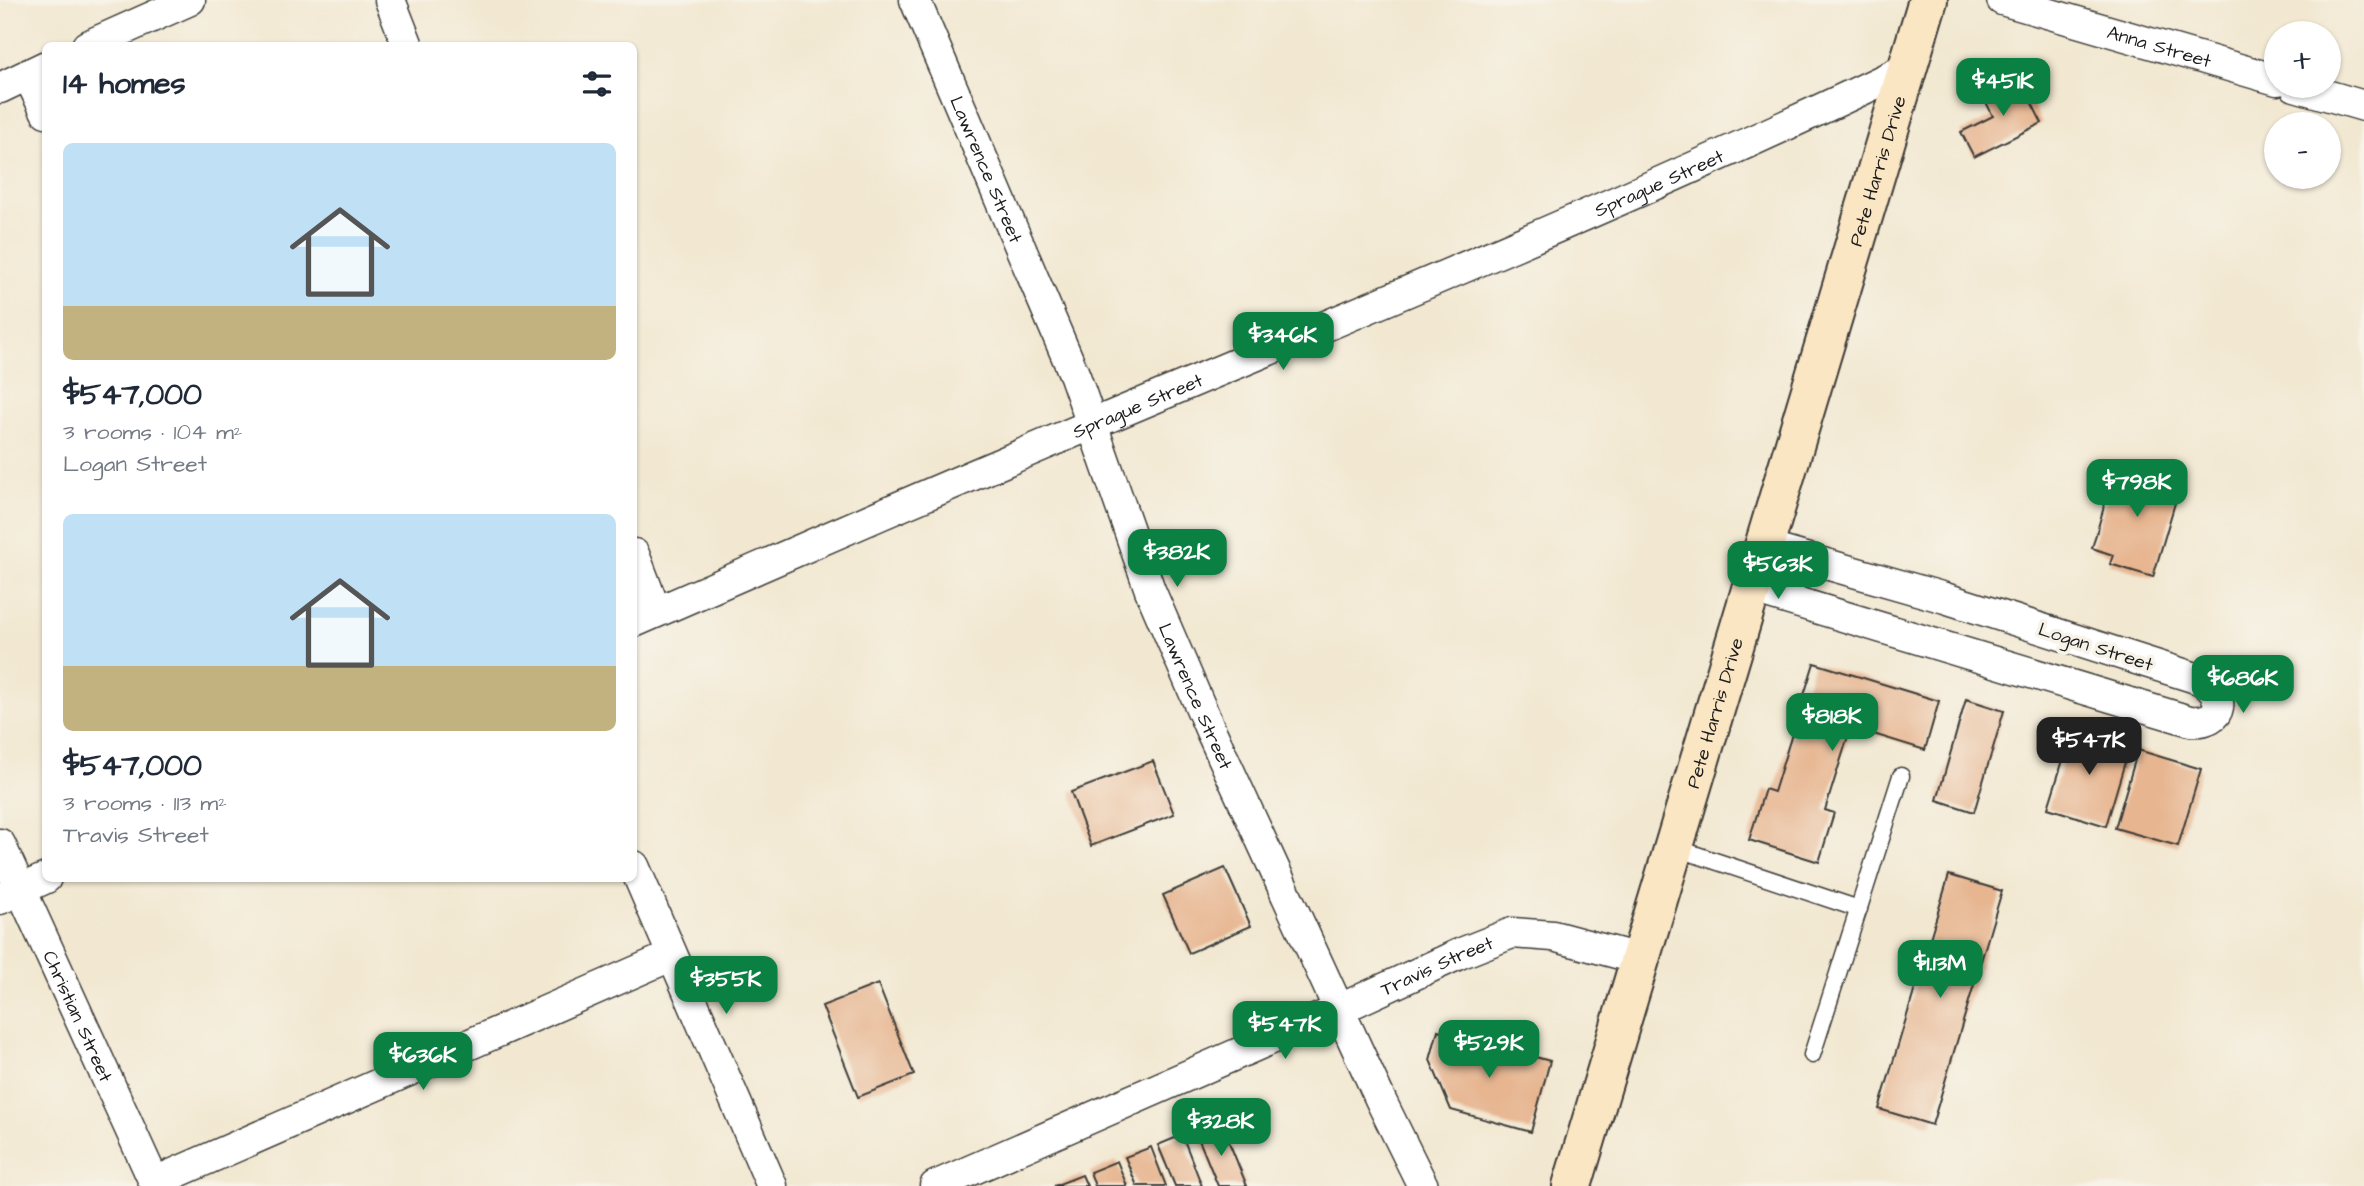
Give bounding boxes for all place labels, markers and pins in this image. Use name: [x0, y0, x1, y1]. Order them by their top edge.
pin: $451K: [1954, 58, 2052, 118]
pin: $346K: [1234, 312, 1332, 372]
pin: $798K: [2088, 460, 2186, 519]
pin: $382K: [1128, 530, 1226, 589]
pin: $563K: [1729, 542, 1827, 601]
pin: $686K: [2194, 656, 2292, 715]
pin: $818K: [1783, 694, 1881, 753]
pin: $547K: [2040, 718, 2138, 777]
pin: $1.13M: [1883, 940, 1997, 1000]
pin: $355K: [677, 956, 775, 1016]
pin: $547K: [1236, 1002, 1334, 1061]
pin: $529K: [1440, 1020, 1538, 1080]
pin: $636K: [374, 1032, 472, 1092]
pin: $328K: [1172, 1098, 1270, 1158]

